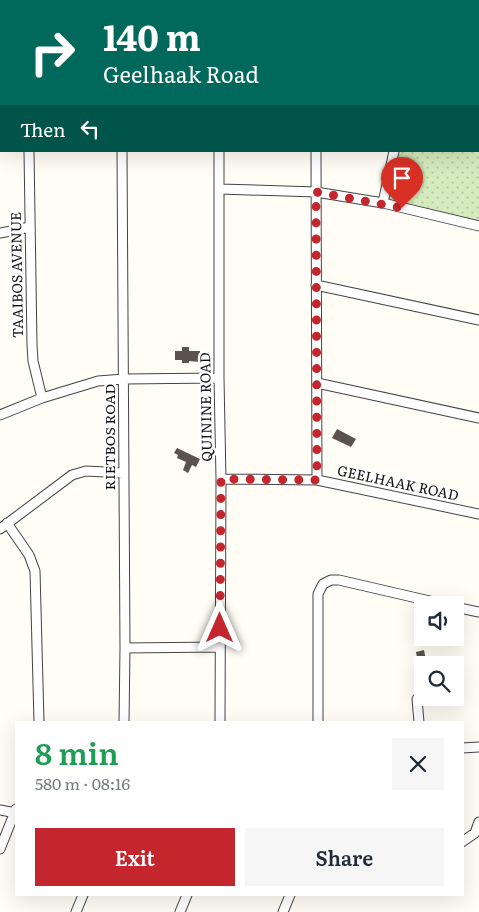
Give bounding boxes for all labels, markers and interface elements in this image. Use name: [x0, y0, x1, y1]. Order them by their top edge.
text: 140 m: [103, 10, 201, 62]
icon: right: [20, 20, 85, 85]
text: Geelhaak Road: [103, 57, 259, 90]
text: Then: [20, 115, 66, 143]
icon: left: [76, 115, 104, 143]
pin: [381, 157, 423, 208]
icon: arrive: [388, 164, 416, 192]
street label: TAAIBOS AVENUE: [5, 212, 27, 338]
street label: QUININE ROAD: [194, 352, 216, 462]
street label: RIETBOS ROAD: [99, 384, 119, 490]
street label: GEELHAAK ROAD: [336, 459, 461, 505]
map controls: [414, 596, 464, 706]
button: sound: [414, 596, 464, 646]
position arrow: [193, 601, 245, 653]
button: search: [414, 656, 464, 706]
text: 8 min: [35, 730, 119, 774]
button: close: [392, 738, 444, 790]
text: 580 m · 08:16: [35, 771, 130, 795]
button: Exit: [35, 828, 235, 886]
button: Share: [245, 828, 444, 886]

